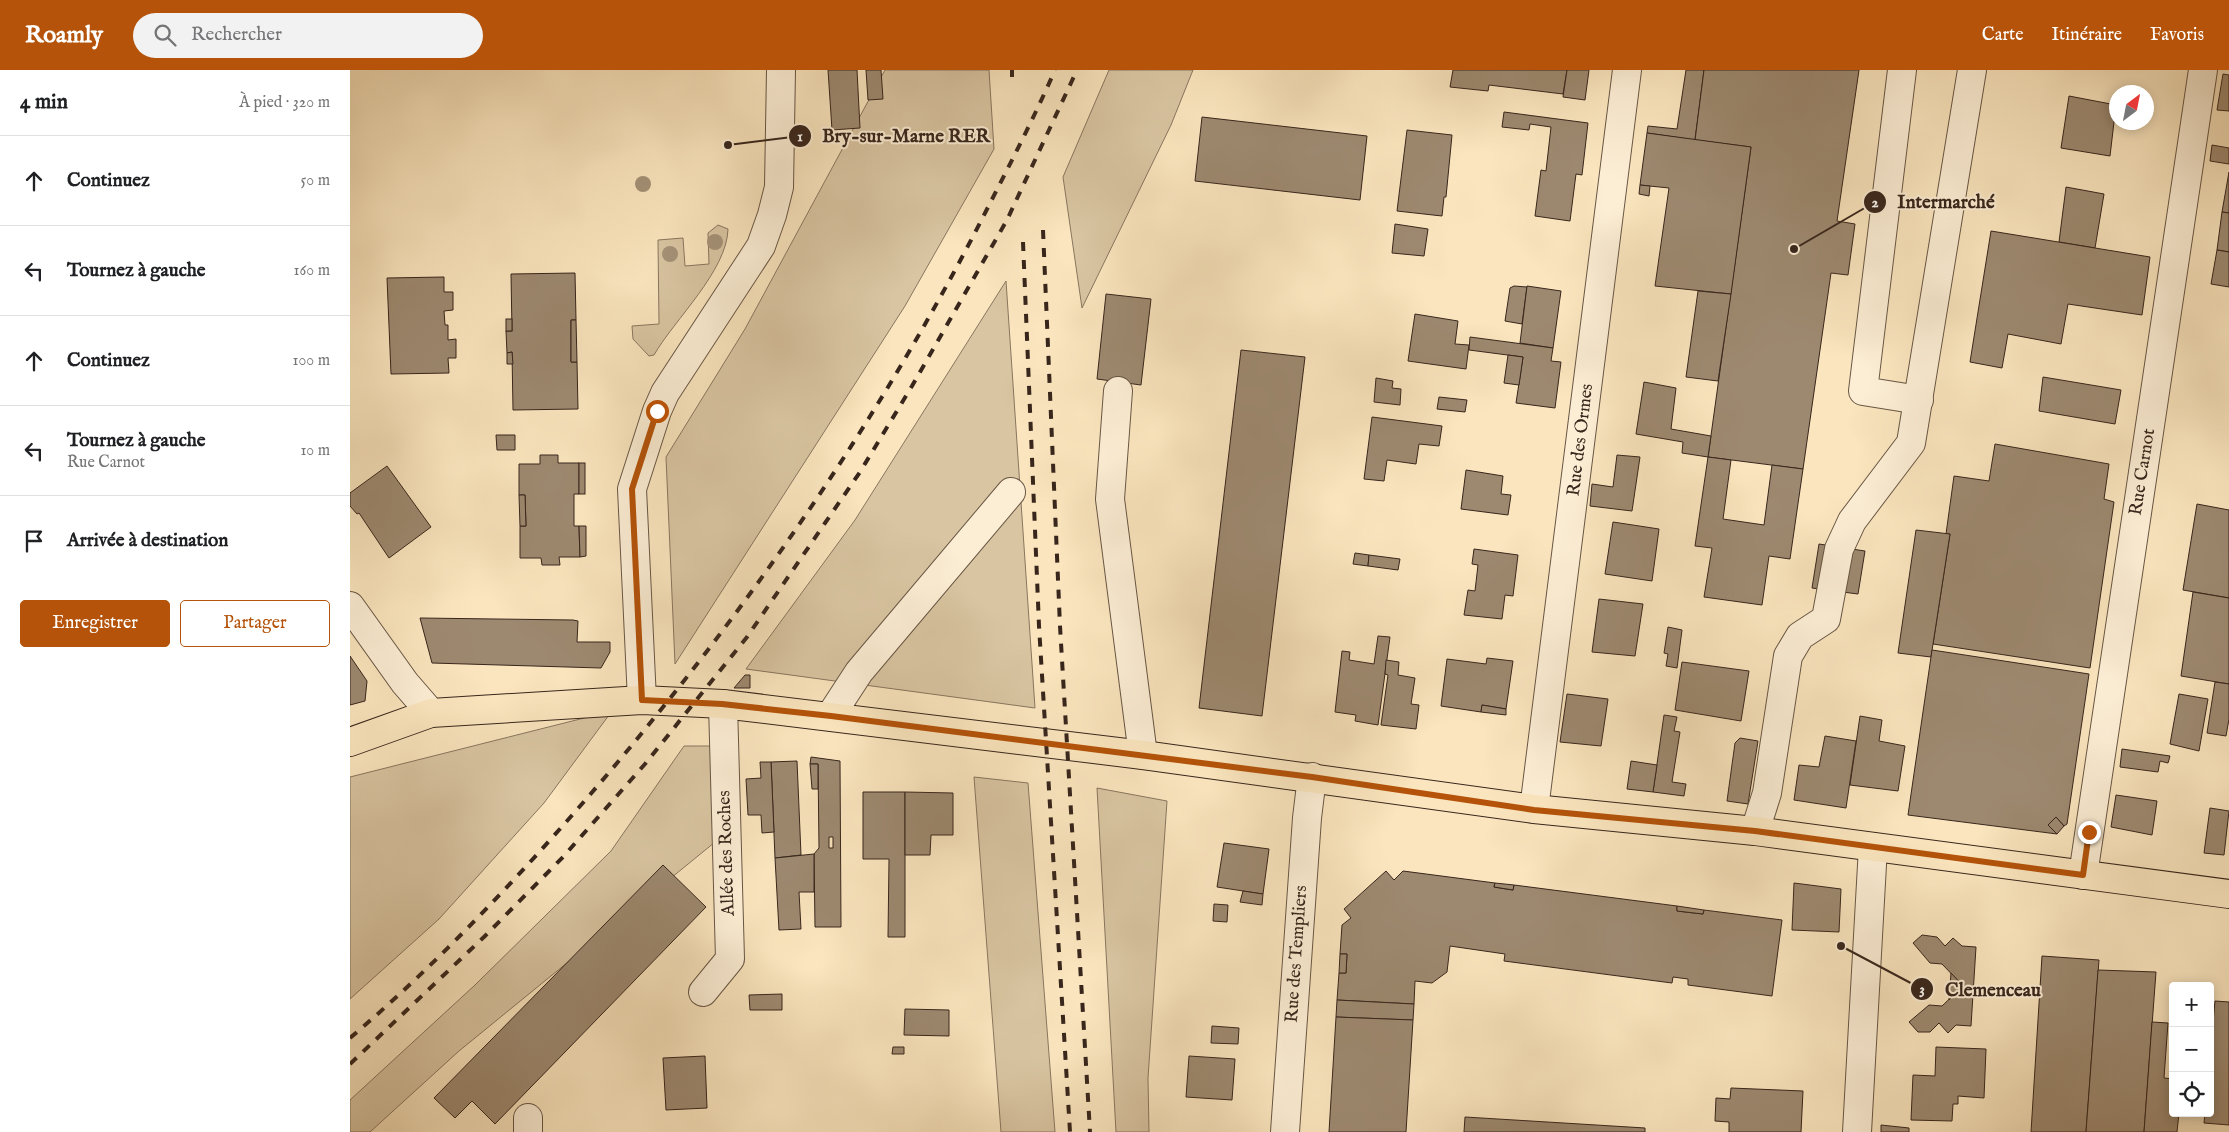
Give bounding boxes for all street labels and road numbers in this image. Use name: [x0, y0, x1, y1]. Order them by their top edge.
street label: Rue des Ormes: [1563, 382, 1599, 498]
street label: Rue Carnot: [2125, 427, 2161, 517]
street label: Allée des Roches: [713, 790, 741, 917]
street label: Rue des Templiers: [1281, 885, 1313, 1023]

